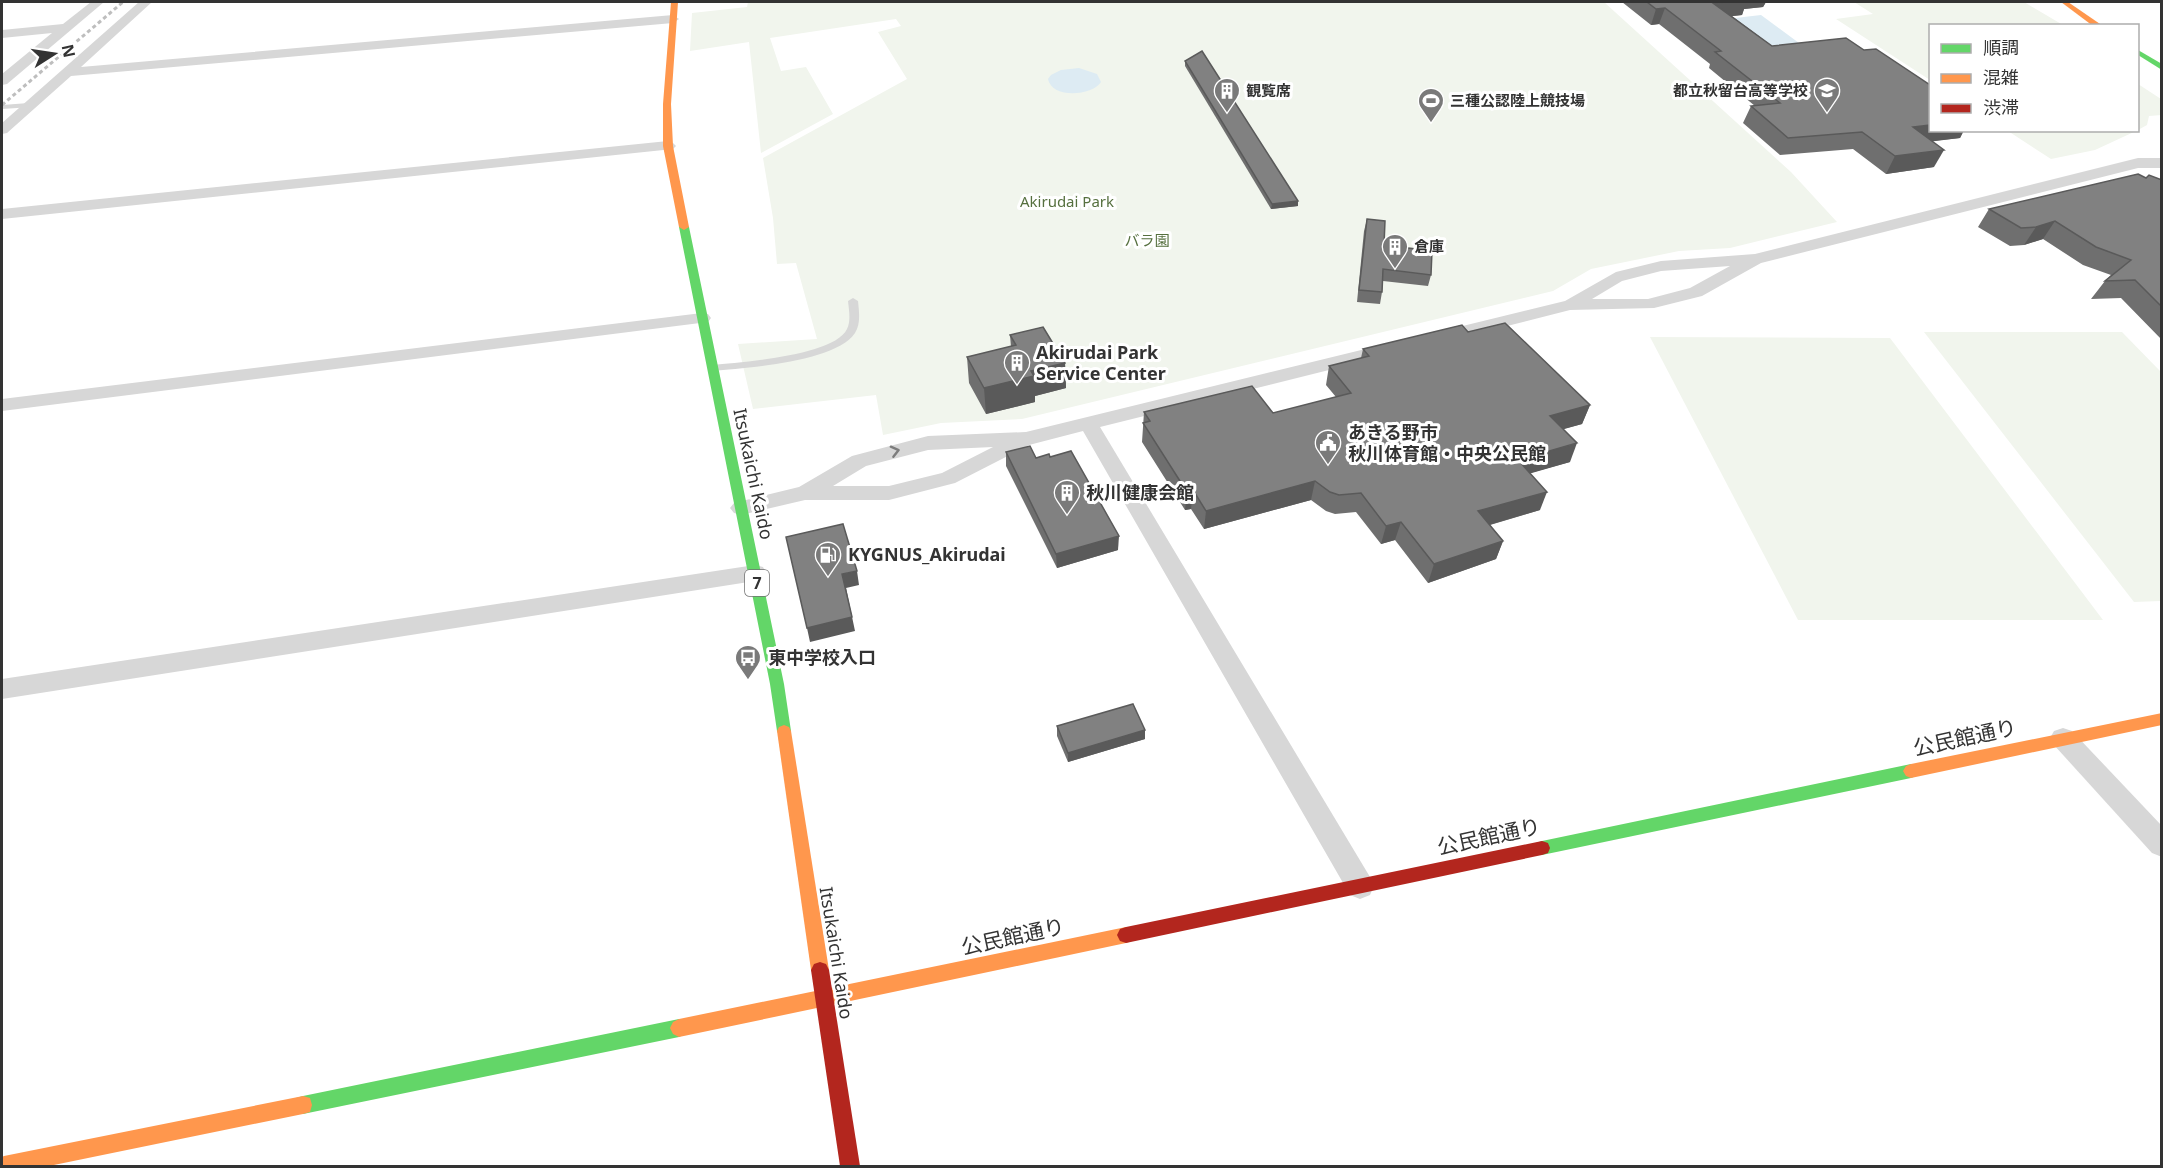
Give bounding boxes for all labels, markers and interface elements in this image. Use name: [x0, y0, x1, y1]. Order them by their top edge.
north arrow: [24, 24, 84, 84]
legend: [1929, 24, 2139, 132]
text: 順調: [1983, 35, 2019, 59]
text: N: [57, 42, 81, 60]
text: 混雑: [1983, 65, 2019, 89]
building icon: 観覧席: [1212, 76, 1242, 114]
school or university icon: 都立秋留台高等学校: [1812, 76, 1842, 114]
place label: 観覧席: [1246, 80, 1291, 100]
place label: 都立秋留台高等学校: [1673, 80, 1808, 100]
sports icon: 三種公認陸上競技場: [1416, 86, 1446, 124]
place label: 三種公認陸上競技場: [1450, 90, 1585, 110]
text: 渋滞: [1983, 95, 2019, 119]
park label: Akirudai Park: [1020, 191, 1114, 211]
park label: バラ園: [1124, 230, 1170, 250]
building icon: 倉庫: [1380, 232, 1410, 270]
place label: 倉庫: [1414, 236, 1444, 256]
place label: Akirudai Park Service Center: [1036, 340, 1166, 385]
building icon: Akirudai Park Service Center: [1002, 348, 1032, 386]
street label: Itsukaichi Kaido: [728, 406, 780, 542]
place label: あきる野市 秋川体育館・中央公民館: [1348, 420, 1546, 465]
public building icon: あきる野市 秋川体育館・中央公民館: [1313, 428, 1343, 466]
one-way arrow: [890, 446, 900, 459]
building icon: 秋川健康会館: [1052, 478, 1082, 516]
place label: 秋川健康会館: [1086, 480, 1194, 504]
fuel station icon: KYGNUS_Akirudai: [813, 540, 843, 578]
place label: KYGNUS_Akirudai: [848, 542, 1006, 566]
road number: 7: [745, 570, 769, 596]
bus stop icon: 東中学校入口: [733, 643, 763, 681]
place label: 東中学校入口: [768, 645, 876, 669]
street label: 公民館通り: [1911, 712, 2019, 762]
street label: 公民館通り: [1435, 811, 1543, 861]
street label: Itsukaichi Kaido: [815, 885, 859, 1021]
street label: 公民館通り: [959, 911, 1067, 961]

